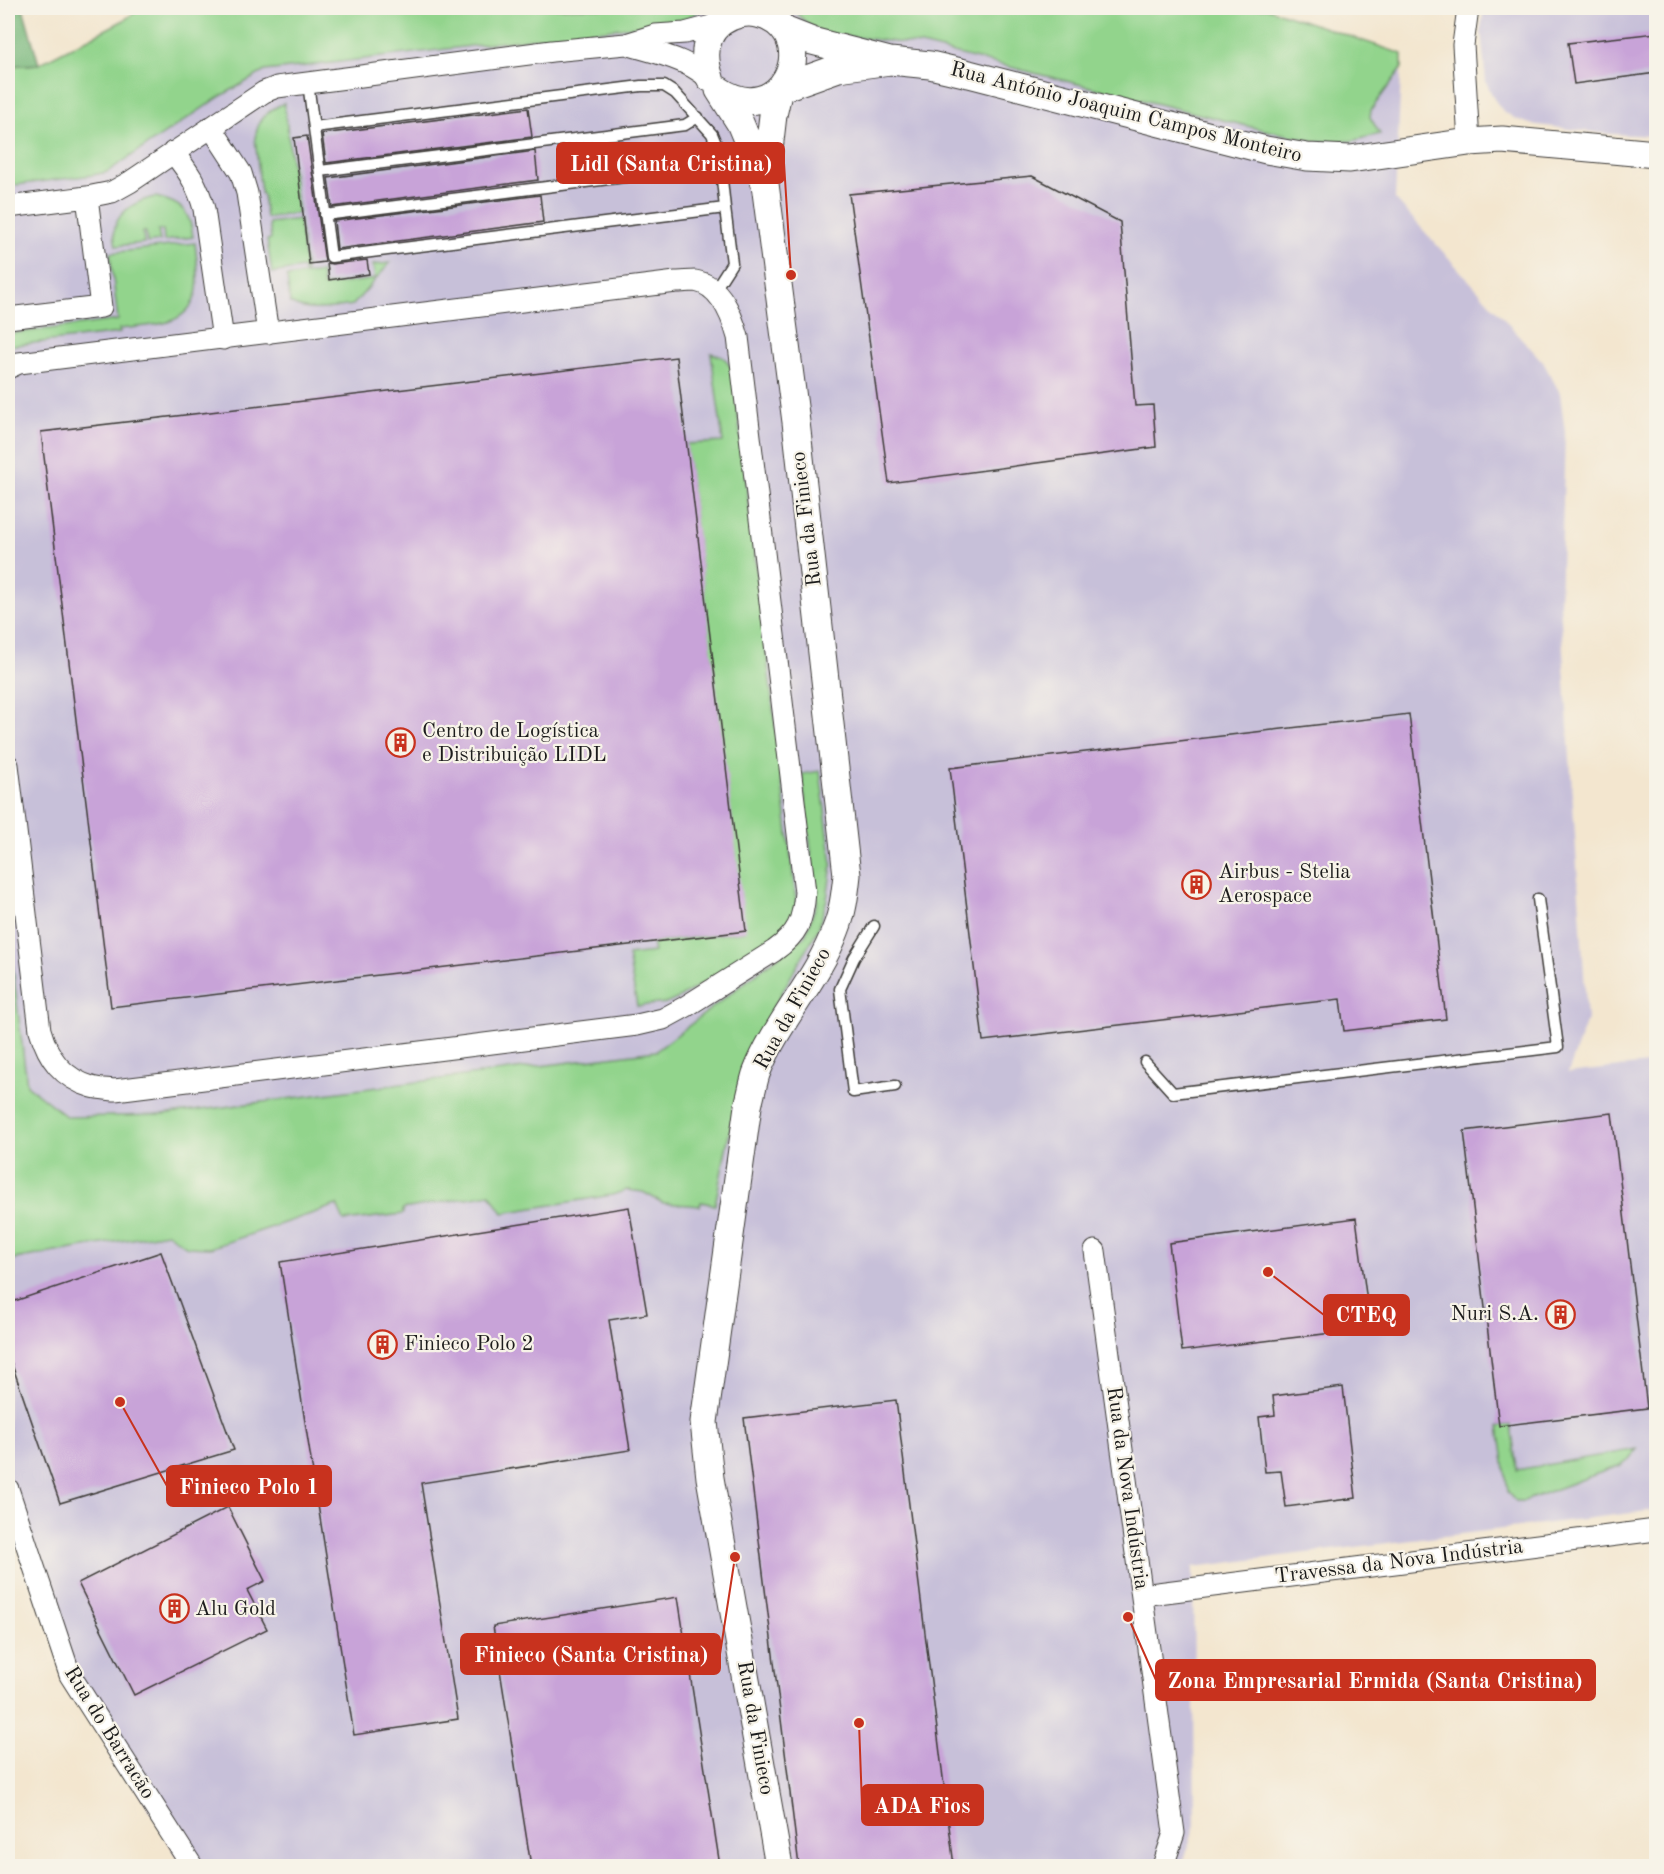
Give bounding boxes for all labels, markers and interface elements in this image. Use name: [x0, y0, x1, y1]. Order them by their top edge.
street label: Rua António Joaquim Campos Monteiro: [948, 59, 1304, 167]
callout: Lidl (Santa Cristina): [557, 143, 784, 183]
text: Lidl (Santa Cristina): [570, 154, 772, 176]
street label: Rua da Finieco: [788, 450, 826, 588]
place label: Centro de Logística e Distribuição LIDL: [422, 721, 607, 766]
building icon: Centro de Logística e Distribuição LIDL: [385, 727, 417, 759]
place label: Airbus - Stelia Aerospace: [1218, 862, 1351, 907]
building icon: Airbus - Stelia Aerospace: [1181, 868, 1213, 900]
street label: Rua da Finieco: [751, 945, 835, 1073]
callout: CTEQ: [1324, 1295, 1409, 1335]
building icon: Nuri S.A.: [1544, 1298, 1576, 1330]
place label: Nuri S.A.: [1451, 1304, 1539, 1325]
text: CTEQ: [1335, 1305, 1397, 1327]
building icon: Finieco Polo 2: [367, 1328, 399, 1360]
place label: Finieco Polo 2: [404, 1334, 534, 1355]
street label: Rua da Nova Indústria: [1102, 1385, 1152, 1591]
callout: Finieco Polo 1: [167, 1466, 331, 1506]
text: Finieco Polo 1: [179, 1477, 319, 1499]
street label: Travessa da Nova Indústria: [1274, 1536, 1524, 1588]
building icon: Alu Gold: [158, 1593, 190, 1625]
place label: Alu Gold: [195, 1599, 276, 1620]
callout: Finieco (Santa Cristina): [461, 1634, 720, 1674]
text: Finieco (Santa Cristina): [474, 1645, 708, 1667]
street label: Rua da Finieco: [733, 1659, 777, 1797]
callout: Zona Empresarial Ermida (Santa Cristina): [1156, 1660, 1595, 1700]
street label: Rua do Barracão: [60, 1663, 158, 1803]
text: Zona Empresarial Ermida (Santa Cristina): [1167, 1671, 1583, 1693]
callout: ADA Fios: [862, 1785, 983, 1825]
text: ADA Fios: [873, 1796, 971, 1818]

